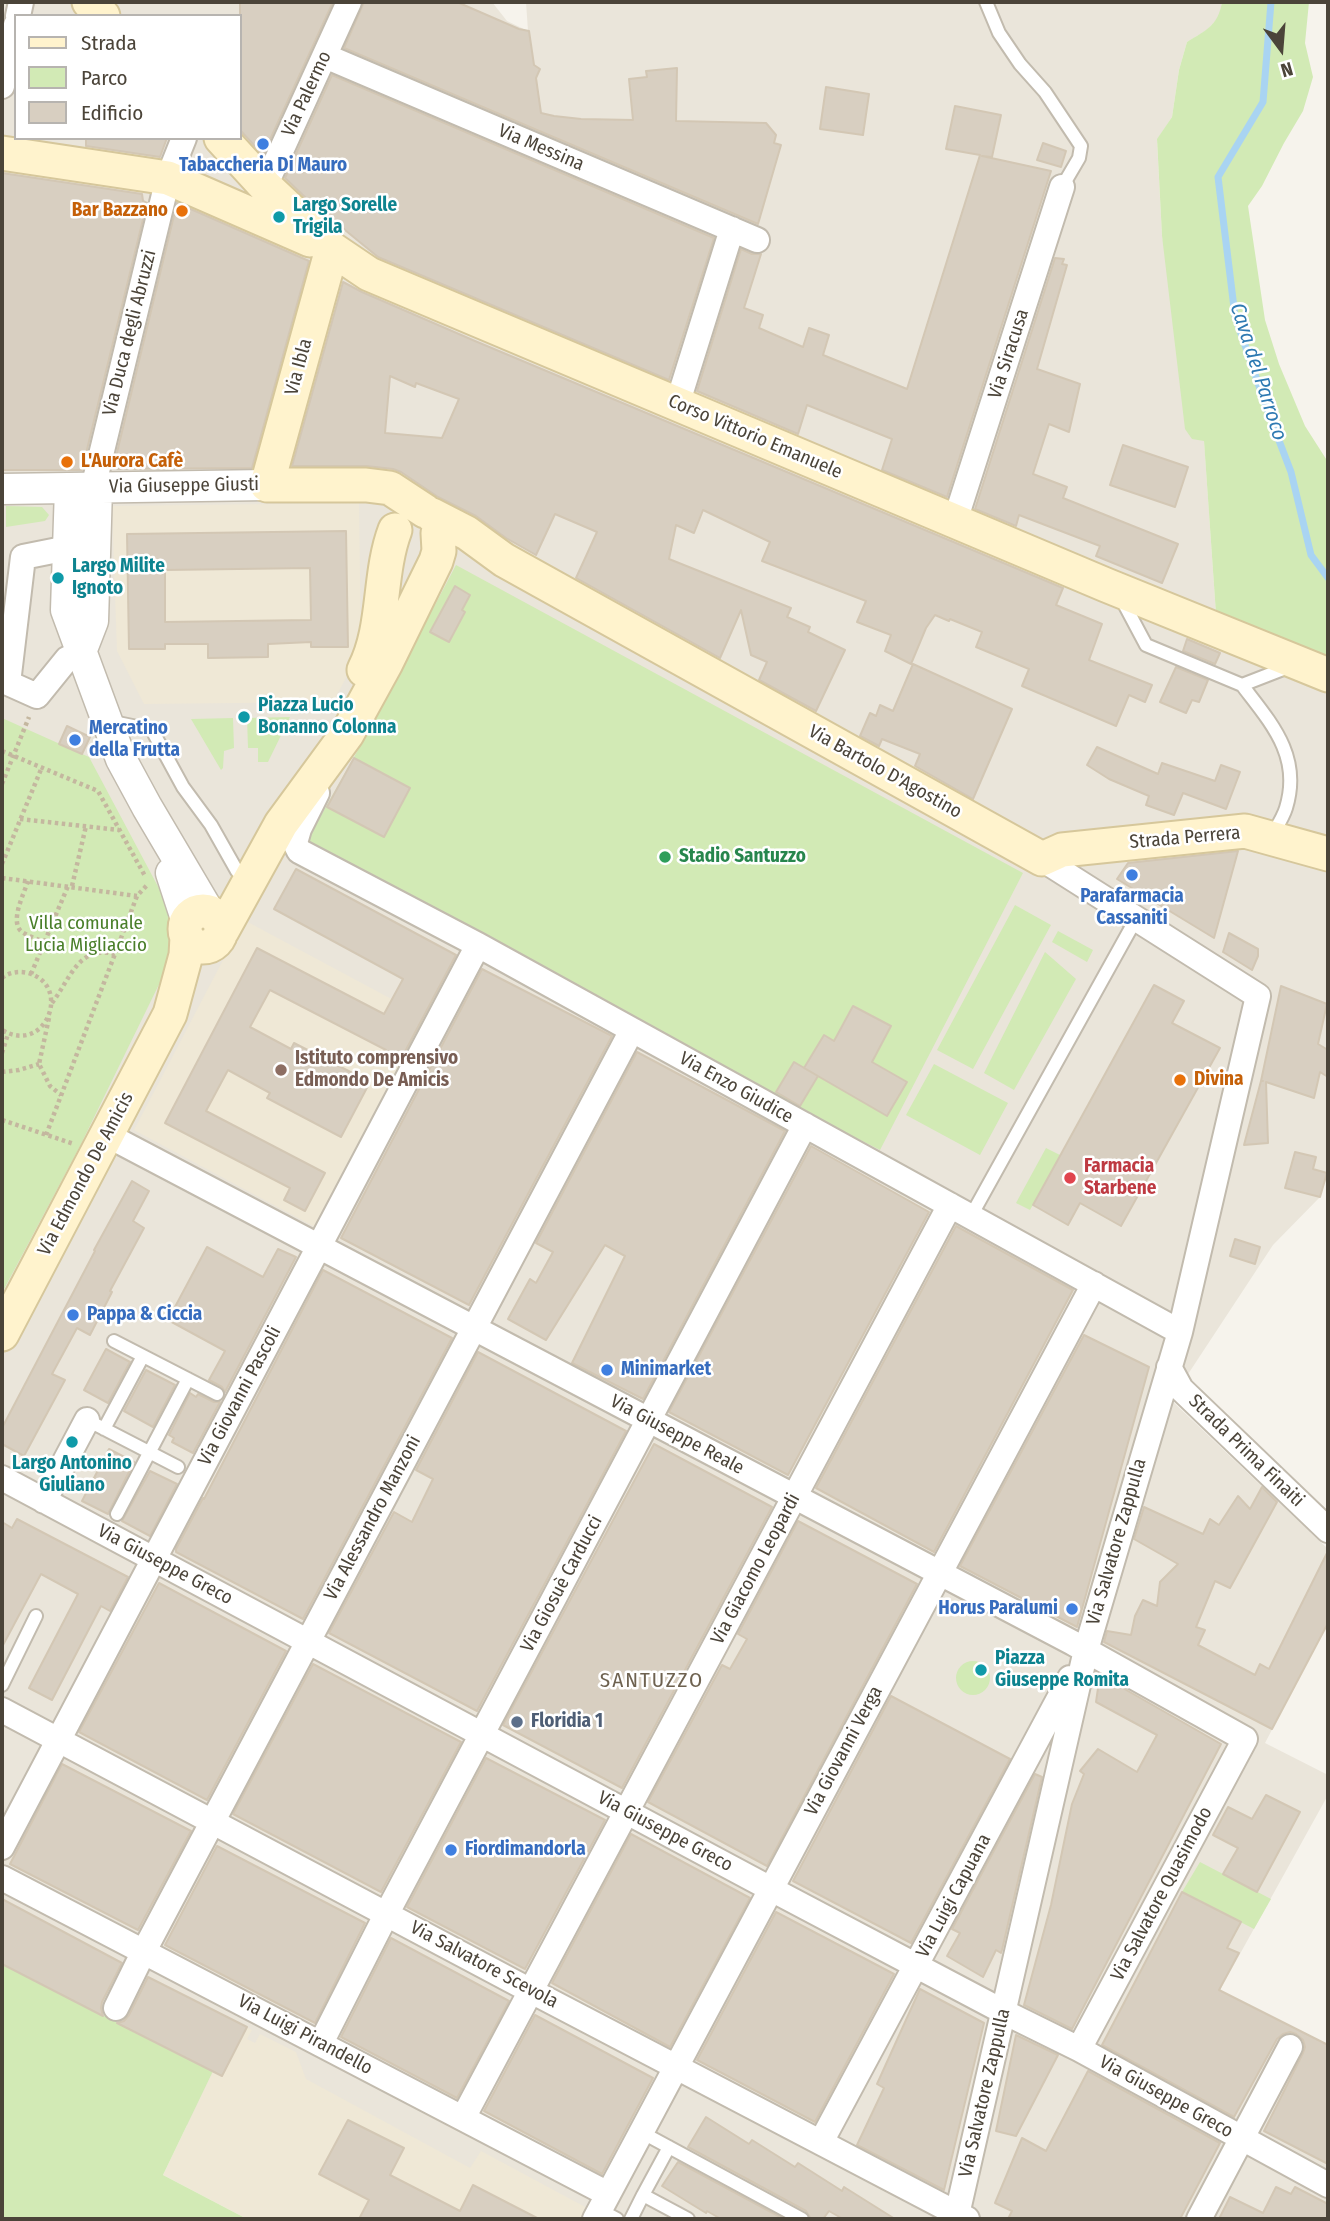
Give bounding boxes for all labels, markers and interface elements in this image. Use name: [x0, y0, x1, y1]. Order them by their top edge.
legend: [14, 14, 242, 140]
north arrow: [1246, 14, 1316, 84]
text: Strada: [81, 30, 137, 56]
street label: Via Palermo: [277, 48, 337, 140]
text: N: [1278, 57, 1296, 82]
text: Parco: [81, 65, 128, 91]
text: Edificio: [81, 100, 143, 126]
street label: Via Messina: [495, 120, 587, 176]
marker: Tabaccheria Di Mauro: [255, 136, 271, 152]
place label: Tabaccheria Di Mauro: [179, 155, 347, 177]
place label: Largo Sorelle Trigila: [293, 195, 397, 239]
place label: Bar Bazzano: [72, 200, 168, 222]
marker: Bar Bazzano: [174, 203, 190, 219]
marker: Largo Sorelle Trigila: [271, 209, 287, 225]
street label: Via Duca degli Abruzzi: [98, 248, 162, 418]
water label: Cava del Parroco: [1224, 300, 1292, 444]
street label: Via Siracusa: [984, 306, 1034, 402]
street label: Via Ibla: [281, 336, 317, 398]
street label: Corso Vittorio Emanuele: [664, 390, 846, 484]
place label: L'Aurora Cafè: [81, 451, 183, 473]
marker: L'Aurora Cafè: [59, 454, 75, 470]
street label: Via Giuseppe Giusti: [109, 473, 259, 499]
place label: Largo Milite Ignoto: [72, 556, 165, 600]
marker: Largo Milite Ignoto: [50, 570, 66, 586]
place label: Piazza Lucio Bonanno Colonna: [258, 695, 396, 739]
marker: Piazza Lucio Bonanno Colonna: [236, 709, 252, 725]
place label: Mercatino della Frutta: [89, 718, 180, 762]
street label: Via Bartolo D'Agostino: [804, 720, 966, 824]
marker: Mercatino della Frutta: [67, 732, 83, 748]
street label: Strada Perrera: [1129, 822, 1241, 854]
place label: Stadio Santuzzo: [679, 846, 806, 868]
marker: Stadio Santuzzo: [657, 849, 673, 865]
marker: Parafarmacia Cassaniti: [1124, 867, 1140, 883]
place label: Parafarmacia Cassaniti: [1080, 886, 1184, 930]
park label: Villa comunale Lucia Migliaccio: [25, 913, 147, 957]
street label: Via Enzo Giudice: [675, 1047, 797, 1129]
place label: Istituto comprensivo Edmondo De Amicis: [295, 1048, 458, 1092]
marker: Istituto comprensivo Edmondo De Amicis: [273, 1062, 289, 1078]
place label: Divina: [1194, 1069, 1243, 1091]
marker: Divina: [1172, 1072, 1188, 1088]
street label: Via Edmondo De Amicis: [33, 1089, 139, 1259]
place label: Farmacia Starbene: [1084, 1156, 1156, 1200]
marker: Farmacia Starbene: [1062, 1170, 1078, 1186]
place label: Pappa & Ciccia: [87, 1304, 202, 1326]
marker: Pappa & Ciccia: [65, 1307, 81, 1323]
street label: Via Giovanni Pascoli: [194, 1322, 286, 1470]
place label: Minimarket: [621, 1359, 711, 1381]
marker: Minimarket: [599, 1362, 615, 1378]
street label: Via Giuseppe Reale: [606, 1390, 748, 1480]
street label: Strada Prima Finaiti: [1183, 1390, 1309, 1512]
street label: Via Alessandro Manzoni: [320, 1432, 426, 1604]
marker: Largo Antonino Giuliano: [64, 1434, 80, 1450]
place label: Largo Antonino Giuliano: [12, 1453, 132, 1497]
street label: Via Salvatore Zappulla: [1082, 1456, 1152, 1628]
street label: Via Giacomo Leopardi: [707, 1490, 805, 1648]
street label: Via Giosuè Carducci: [516, 1512, 608, 1656]
street label: Via Giuseppe Greco: [94, 1520, 236, 1610]
place label: Horus Paralumi: [938, 1598, 1058, 1620]
marker: Horus Paralumi: [1064, 1601, 1080, 1617]
place label: Piazza Giuseppe Romita: [995, 1648, 1129, 1692]
marker: Piazza Giuseppe Romita: [973, 1662, 989, 1678]
district label: SANTUZZO: [601, 1668, 703, 1694]
street label: Via Giovanni Verga: [800, 1682, 888, 1820]
place label: Floridia 1: [531, 1711, 603, 1733]
marker: Floridia 1: [509, 1714, 525, 1730]
street label: Via Giuseppe Greco: [594, 1787, 736, 1877]
street label: Via Salvatore Quasimodo: [1106, 1803, 1218, 1985]
street label: Via Luigi Capuana: [912, 1830, 996, 1962]
place label: Fiordimandorla: [465, 1839, 586, 1861]
marker: Fiordimandorla: [443, 1842, 459, 1858]
street label: Via Salvatore Scevola: [406, 1916, 562, 2014]
street label: Via Luigi Pirandello: [234, 1990, 376, 2080]
street label: Via Salvatore Zappulla: [955, 2006, 1015, 2180]
street label: Via Giuseppe Greco: [1095, 2051, 1237, 2143]

